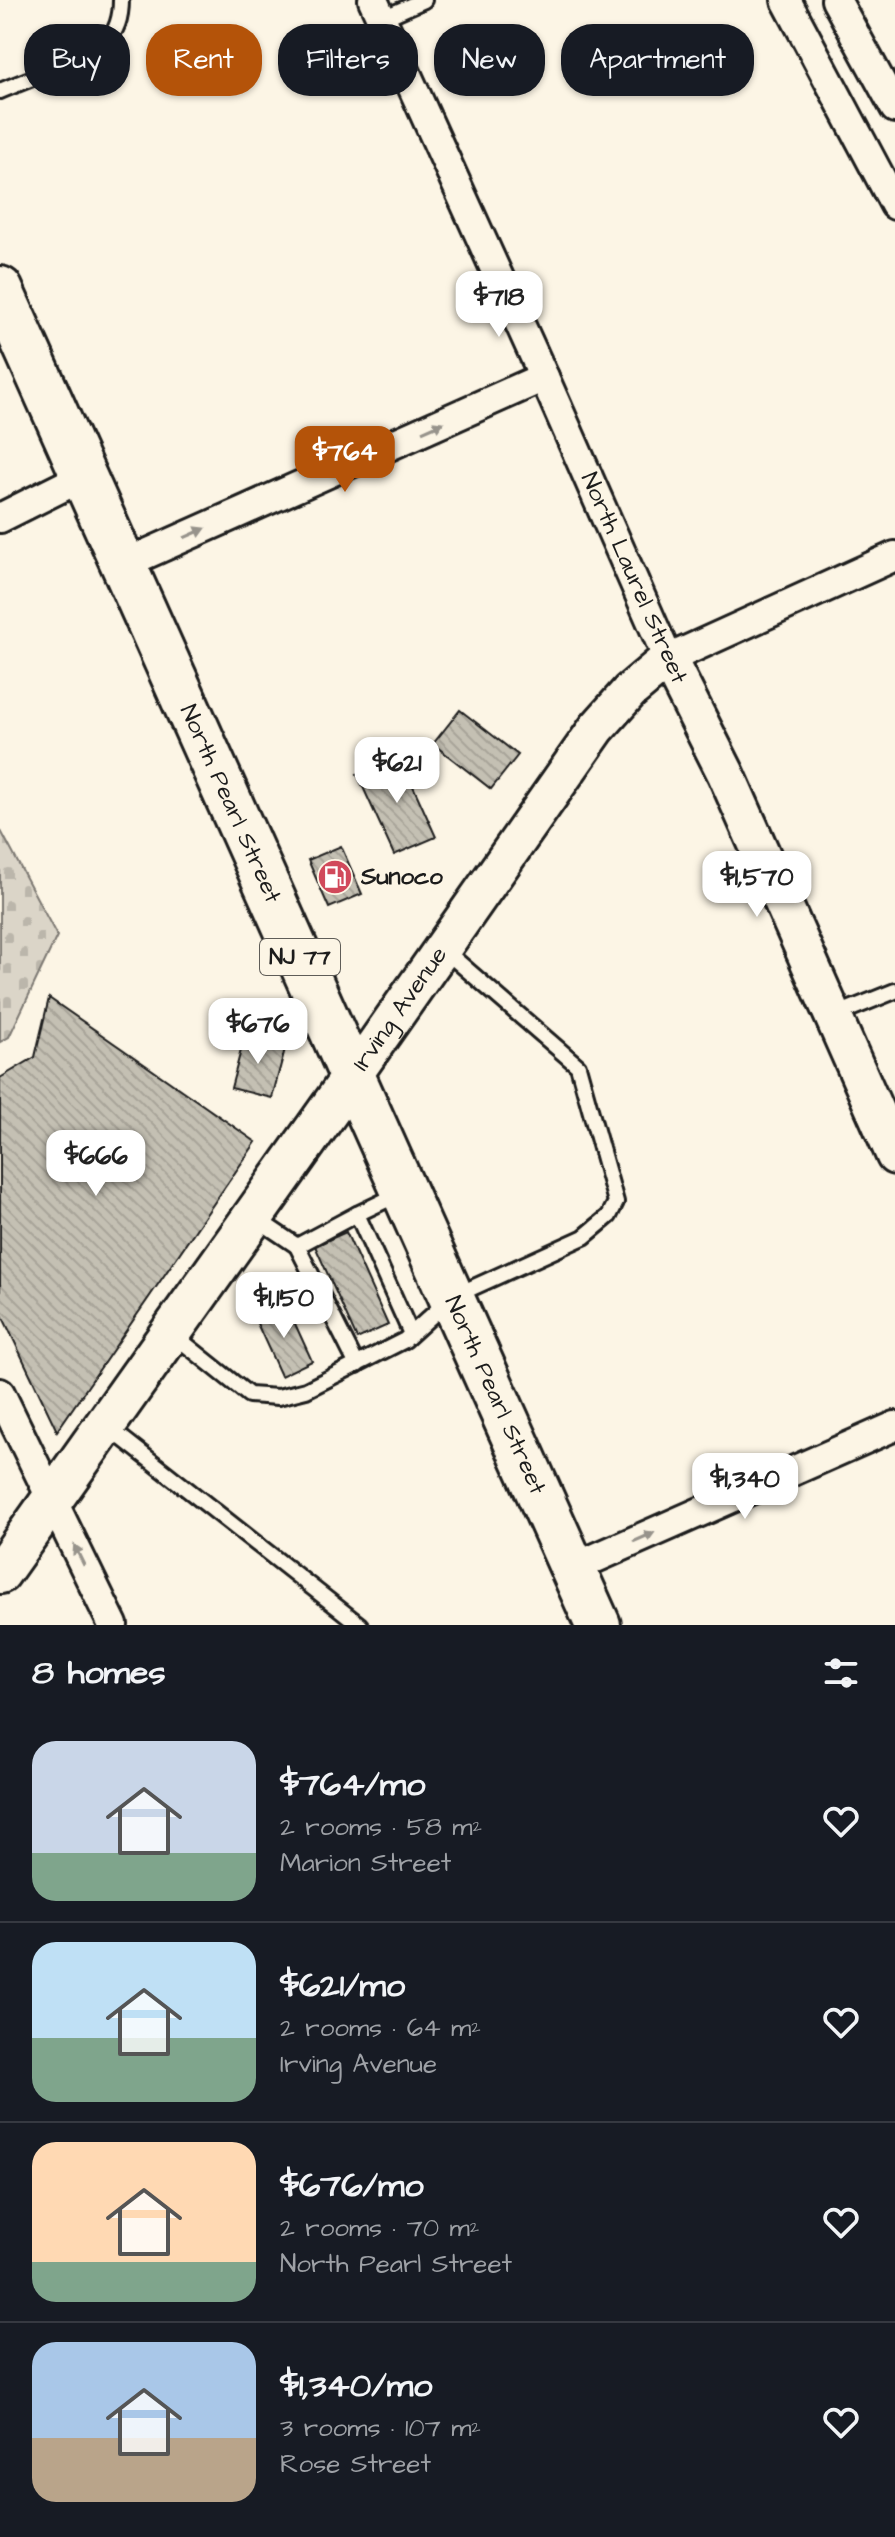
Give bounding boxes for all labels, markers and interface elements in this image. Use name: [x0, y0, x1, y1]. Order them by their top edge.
chip: Buy: [24, 24, 130, 96]
chip: Rent: [146, 24, 262, 96]
chip: Filters: [278, 24, 418, 96]
chip: New: [434, 24, 545, 96]
chip: Apartment: [561, 24, 754, 96]
pin: $718: [452, 271, 546, 339]
text: $718: [474, 279, 524, 315]
one-way arrow: [421, 420, 445, 433]
pin: $764: [298, 426, 392, 494]
text: $764: [313, 434, 377, 470]
street label: North Laurel Street: [572, 467, 696, 689]
one-way arrow: [184, 526, 207, 539]
street label: North Pearl Street: [171, 699, 290, 909]
pin: $621: [350, 737, 444, 805]
text: $621: [373, 745, 421, 781]
pin: $1,570: [692, 851, 822, 919]
fuel station icon: Sunoco: [316, 858, 354, 896]
text: $1,570: [720, 859, 794, 895]
place label: Sunoco: [360, 860, 443, 894]
road number: NJ 77: [260, 939, 340, 975]
street label: Irving Avenue: [345, 940, 456, 1078]
pin: $676: [211, 998, 305, 1066]
text: $676: [226, 1006, 290, 1042]
pin: $666: [49, 1130, 143, 1198]
text: $666: [64, 1138, 128, 1174]
pin: $1,150: [219, 1272, 349, 1340]
text: $1,150: [254, 1280, 314, 1316]
street label: North Pearl Street: [436, 1291, 555, 1500]
pin: $1,340: [680, 1453, 810, 1521]
text: $1,340: [710, 1461, 780, 1497]
one-way arrow: [633, 1530, 656, 1543]
one-way arrow: [72, 1543, 86, 1566]
text: 8 homes: [32, 1649, 166, 1697]
icon: filters: [819, 1651, 863, 1695]
text: $764/mo: [280, 1761, 425, 1809]
icon: home: [96, 1773, 192, 1869]
icon: heart: [819, 1799, 863, 1843]
text: 2 rooms · 58 m²: [280, 1809, 482, 1845]
text: Marion Street: [280, 1845, 451, 1881]
text: $621/mo: [280, 1962, 405, 2010]
icon: home: [96, 1974, 192, 2070]
icon: heart: [819, 2000, 863, 2044]
text: 2 rooms · 64 m²: [280, 2010, 481, 2046]
text: Irving Avenue: [280, 2046, 437, 2082]
text: $676/mo: [280, 2162, 424, 2210]
icon: home: [96, 2174, 192, 2270]
icon: heart: [819, 2200, 863, 2244]
text: 2 rooms · 70 m²: [280, 2210, 479, 2246]
text: North Pearl Street: [280, 2246, 512, 2282]
text: $1,340/mo: [280, 2362, 432, 2410]
icon: home: [96, 2374, 192, 2470]
icon: heart: [819, 2400, 863, 2444]
text: 3 rooms · 107 m²: [280, 2410, 481, 2446]
text: Rose Street: [280, 2446, 431, 2482]

